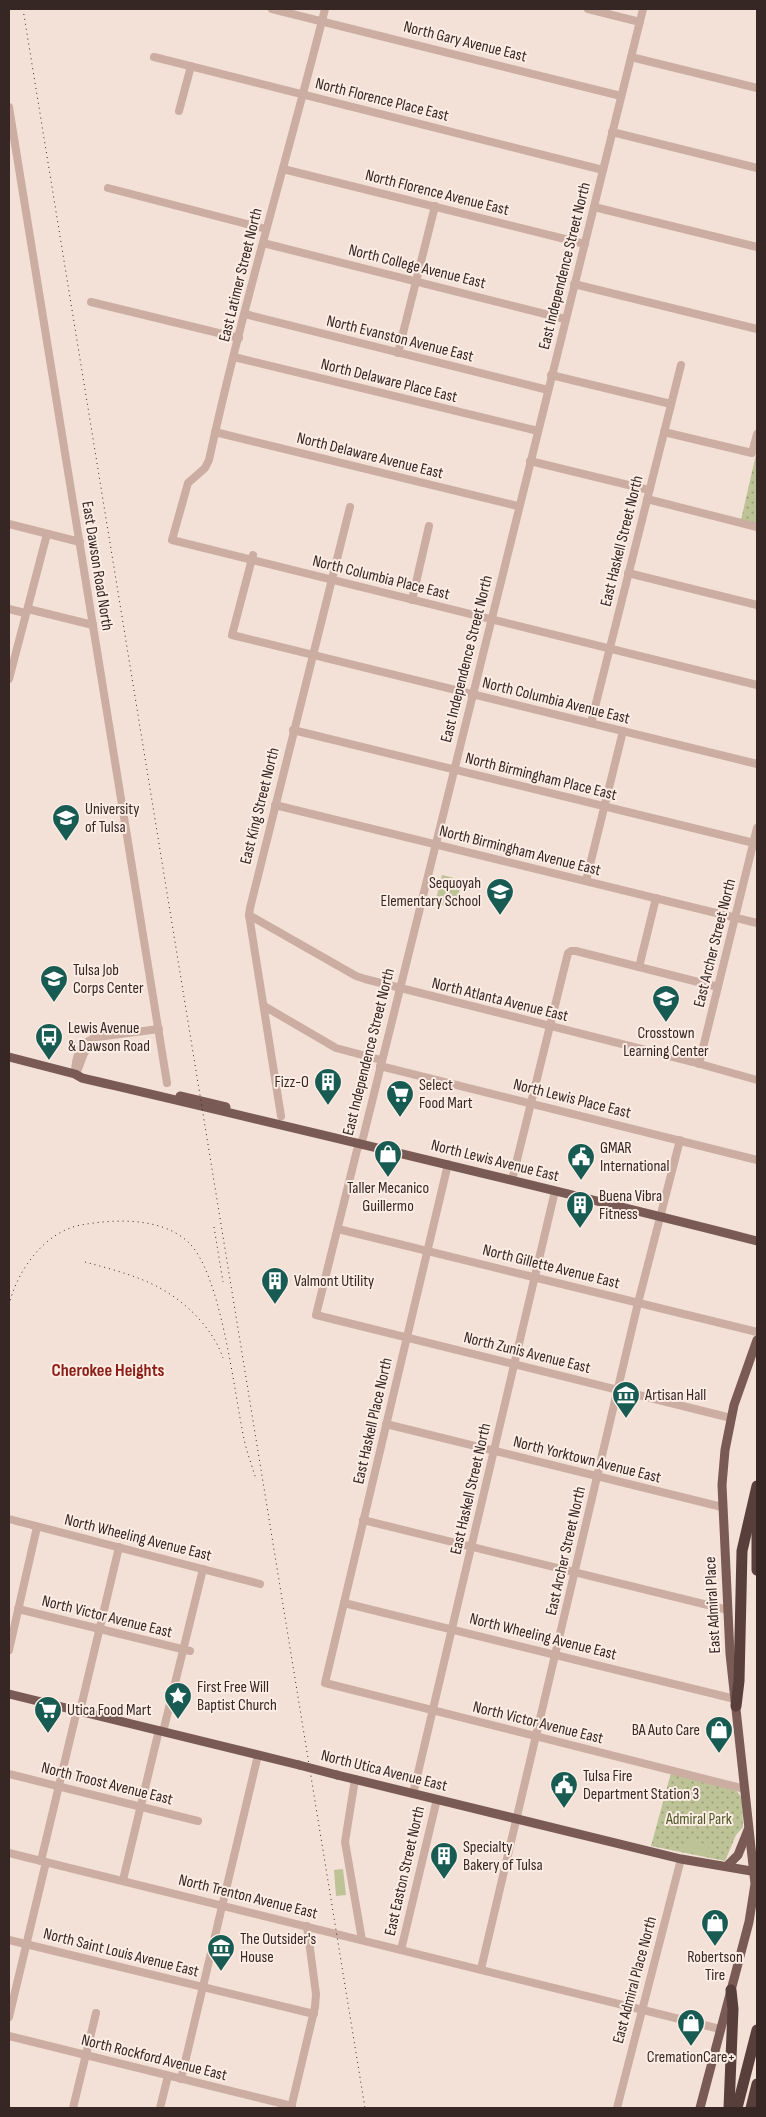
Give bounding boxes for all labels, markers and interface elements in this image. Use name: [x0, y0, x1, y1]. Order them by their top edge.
street label: North Gary Avenue East: [401, 18, 529, 67]
street label: North Florence Place East: [313, 74, 451, 126]
street label: North Florence Avenue East: [363, 166, 511, 220]
street label: East Independence Street North: [535, 180, 595, 352]
street label: East Latimer Street North: [215, 206, 267, 344]
street label: North College Avenue East: [346, 241, 488, 293]
street label: North Evanston Avenue East: [325, 312, 476, 366]
street label: North Delaware Place East: [319, 355, 459, 407]
street label: North Delaware Avenue East: [295, 429, 445, 483]
street label: East Haskell Street North: [597, 474, 647, 608]
street label: East Dawson Road North: [77, 500, 117, 632]
street label: North Columbia Place East: [310, 552, 452, 604]
street label: East Independence Street North: [437, 573, 497, 745]
street label: North Columbia Avenue East: [480, 673, 632, 729]
street label: East King Street North: [236, 746, 284, 866]
street label: North Birmingham Place East: [463, 749, 619, 805]
place label: University of Tulsa: [85, 800, 139, 837]
school or university icon: University of Tulsa: [51, 803, 81, 842]
street label: North Birmingham Avenue East: [437, 822, 603, 880]
place label: Sequoyah Elementary School: [381, 874, 481, 911]
school or university icon: Sequoyah Elementary School: [485, 877, 515, 916]
street label: East Archer Street North: [690, 877, 740, 1009]
place label: Tulsa Job Corps Center: [73, 961, 144, 998]
school or university icon: Tulsa Job Corps Center: [39, 964, 69, 1003]
street label: East Independence Street North: [339, 966, 399, 1138]
street label: North Atlanta Avenue East: [430, 974, 570, 1026]
school or university icon: Crosstown Learning Center: [651, 984, 681, 1023]
place label: Lewis Avenue & Dawson Road: [68, 1019, 150, 1056]
bus stop icon: Lewis Avenue & Dawson Road: [34, 1022, 64, 1061]
place label: Crosstown Learning Center: [623, 1024, 709, 1061]
building icon: Fizz-O: [313, 1067, 343, 1106]
place label: Fizz-O: [275, 1073, 309, 1092]
street label: North Lewis Place East: [511, 1075, 633, 1123]
place label: Select Food Mart: [419, 1076, 473, 1113]
supermarket icon: Select Food Mart: [385, 1079, 415, 1118]
street label: North Lewis Avenue East: [429, 1136, 561, 1186]
shop icon: Taller Mecanico Guillermo: [373, 1139, 403, 1178]
place label: GMAR International: [600, 1139, 669, 1176]
public building icon: GMAR International: [566, 1142, 596, 1181]
place label: Taller Mecanico Guillermo: [347, 1179, 429, 1216]
place label: Buena Vibra Fitness: [599, 1187, 662, 1224]
building icon: Buena Vibra Fitness: [565, 1190, 595, 1229]
street label: North Gillette Avenue East: [481, 1241, 622, 1293]
building icon: Valmont Utility: [260, 1266, 290, 1305]
place label: Valmont Utility: [294, 1272, 374, 1291]
street label: North Zunis Avenue East: [462, 1328, 592, 1378]
street label: East Haskell Place North: [349, 1356, 397, 1486]
district label: Cherokee Heights: [51, 1360, 165, 1381]
museum icon: Artisan Hall: [611, 1380, 641, 1419]
place label: Artisan Hall: [644, 1386, 706, 1405]
street label: East Haskell Street North: [447, 1422, 495, 1556]
street label: North Yorktown Avenue East: [511, 1432, 663, 1488]
street label: East Archer Street North: [542, 1485, 590, 1617]
street label: North Wheeling Avenue East: [63, 1511, 214, 1565]
street label: East Admiral Place: [701, 1556, 725, 1654]
street label: North Victor Avenue East: [40, 1592, 174, 1642]
street label: North Wheeling Avenue East: [468, 1610, 619, 1664]
place label: First Free Will Baptist Church: [197, 1678, 277, 1715]
place icon: First Free Will Baptist Church: [163, 1681, 193, 1720]
supermarket icon: Utica Food Mart: [33, 1695, 63, 1734]
street label: North Victor Avenue East: [471, 1698, 605, 1748]
place label: Utica Food Mart: [67, 1701, 151, 1720]
shop icon: BA Auto Care: [704, 1715, 734, 1754]
place label: BA Auto Care: [632, 1721, 700, 1740]
street label: North Utica Avenue East: [319, 1746, 449, 1796]
street label: North Troost Avenue East: [39, 1758, 175, 1810]
place label: Tulsa Fire Department Station 3: [583, 1767, 699, 1804]
public building icon: Tulsa Fire Department Station 3: [549, 1770, 579, 1809]
street label: East Easton Street North: [381, 1804, 429, 1938]
park label: Admiral Park: [665, 1810, 732, 1829]
place label: Specialty Bakery of Tulsa: [463, 1838, 543, 1875]
building icon: Specialty Bakery of Tulsa: [429, 1841, 459, 1880]
street label: North Trenton Avenue East: [177, 1871, 320, 1923]
shop icon: Robertson Tire: [700, 1908, 730, 1947]
street label: East Admiral Place North: [609, 1914, 661, 2046]
street label: North Saint Louis Avenue East: [41, 1925, 201, 1982]
place label: The Outsider's House: [240, 1930, 317, 1967]
museum icon: The Outsider's House: [206, 1933, 236, 1972]
place label: Robertson Tire: [687, 1948, 743, 1985]
shop icon: CremationCare+: [676, 2008, 706, 2047]
street label: North Rockford Avenue East: [79, 2031, 229, 2085]
place label: CremationCare+: [647, 2048, 735, 2067]

